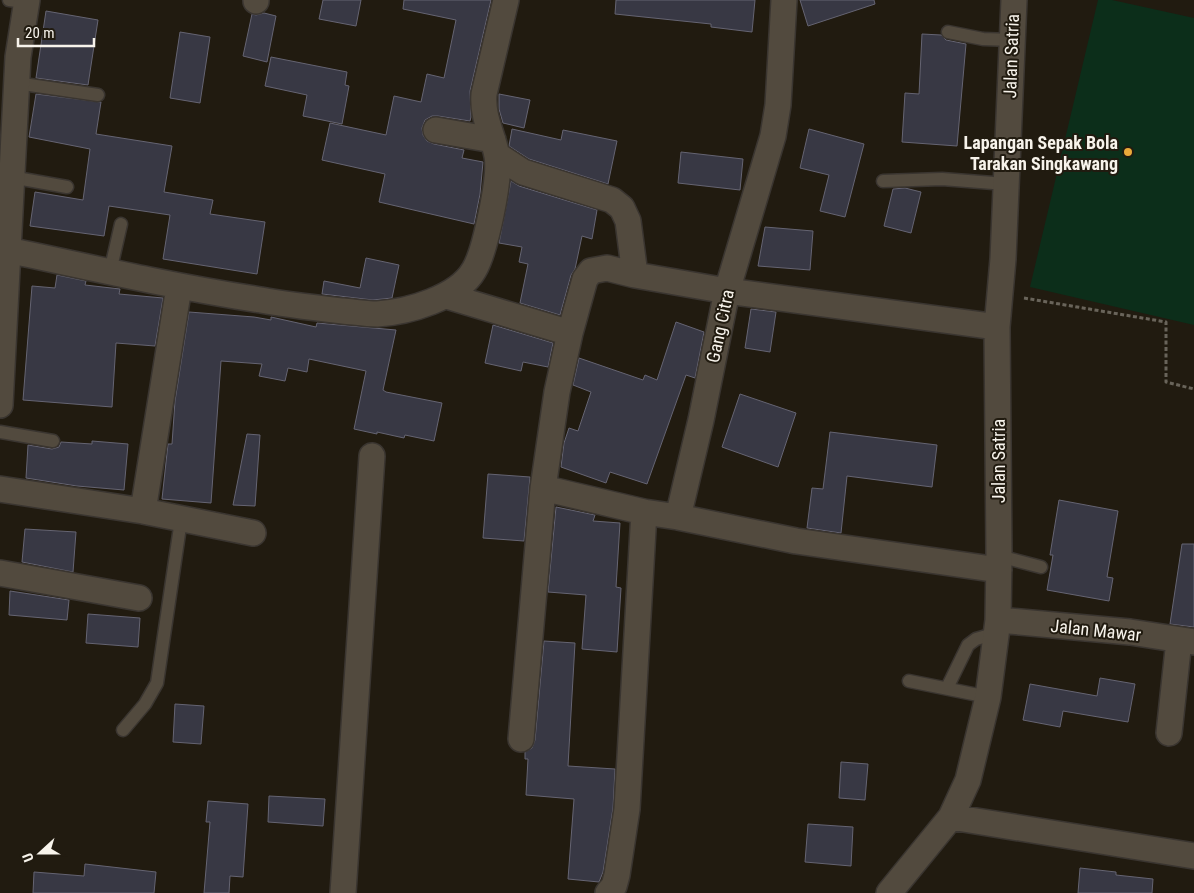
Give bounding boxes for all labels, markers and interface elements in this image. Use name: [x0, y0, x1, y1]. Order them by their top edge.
street label: Jalan Satria: [999, 13, 1023, 99]
scale bar: [18, 15, 94, 47]
text: 20 m: [25, 24, 55, 42]
place label: Lapangan Sepak Bola Tarakan Singkawang: [964, 132, 1118, 174]
marker: Lapangan Sepak Bola Tarakan Singkawang: [1122, 146, 1134, 158]
street label: Gang Citra: [702, 287, 738, 365]
street label: Jalan Satria: [988, 419, 1009, 503]
street label: Jalan Mawar: [1050, 615, 1143, 645]
north arrow: [15, 828, 65, 878]
text: U: [19, 851, 37, 864]

